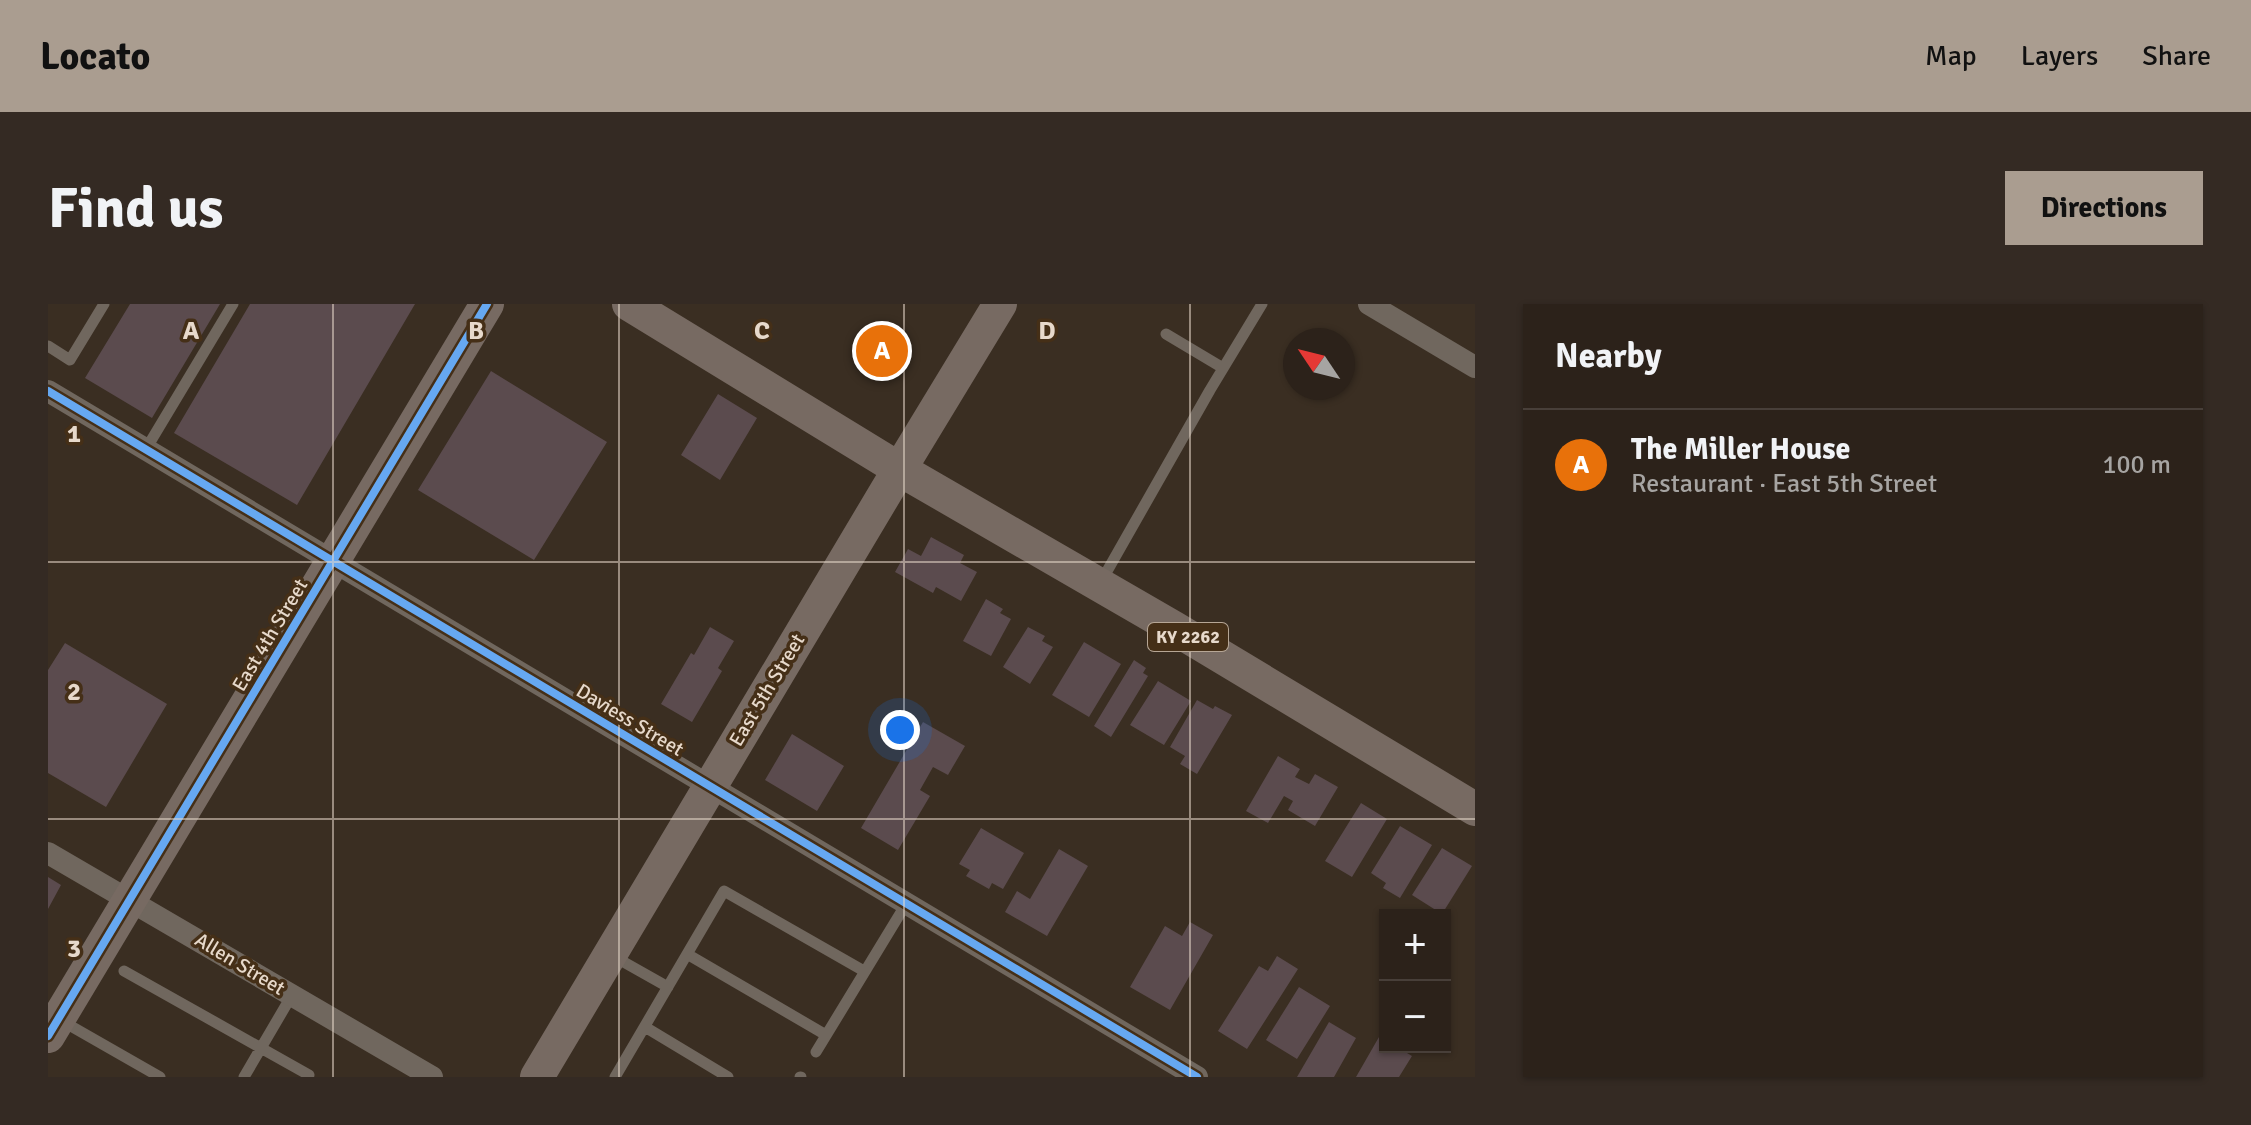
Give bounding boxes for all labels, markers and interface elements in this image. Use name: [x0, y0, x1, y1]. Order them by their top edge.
text: Locato: [40, 33, 150, 80]
text: Map: [1925, 39, 1977, 73]
text: Layers: [2021, 39, 2098, 73]
text: Share: [2142, 39, 2211, 73]
button: Directions: [2005, 171, 2203, 245]
text: Find us: [48, 174, 223, 243]
text: A: [183, 315, 200, 347]
text: B: [468, 315, 484, 347]
text: C: [754, 315, 770, 347]
text: D: [1038, 315, 1056, 347]
pin: A: [856, 321, 908, 381]
north arrow: [1283, 328, 1355, 400]
text: Nearby: [1555, 335, 1662, 377]
text: 1: [67, 418, 81, 450]
text: The Miller House: [1631, 431, 1851, 468]
text: A: [1573, 449, 1589, 481]
text: 100 m: [2102, 449, 2171, 481]
text: Restaurant · East 5th Street: [1631, 468, 1937, 500]
street label: East 4th Street: [227, 574, 313, 696]
road number: KY 2262: [1148, 623, 1228, 651]
street label: East 5th Street: [724, 629, 810, 751]
text: 2: [67, 676, 81, 708]
street label: Daviess Street: [572, 678, 688, 762]
your location: [880, 710, 920, 750]
map controls: [1379, 909, 1451, 1053]
button: +: [1379, 909, 1451, 981]
street label: Allen Street: [190, 927, 290, 1001]
text: 3: [67, 933, 81, 965]
button: −: [1379, 981, 1451, 1053]

